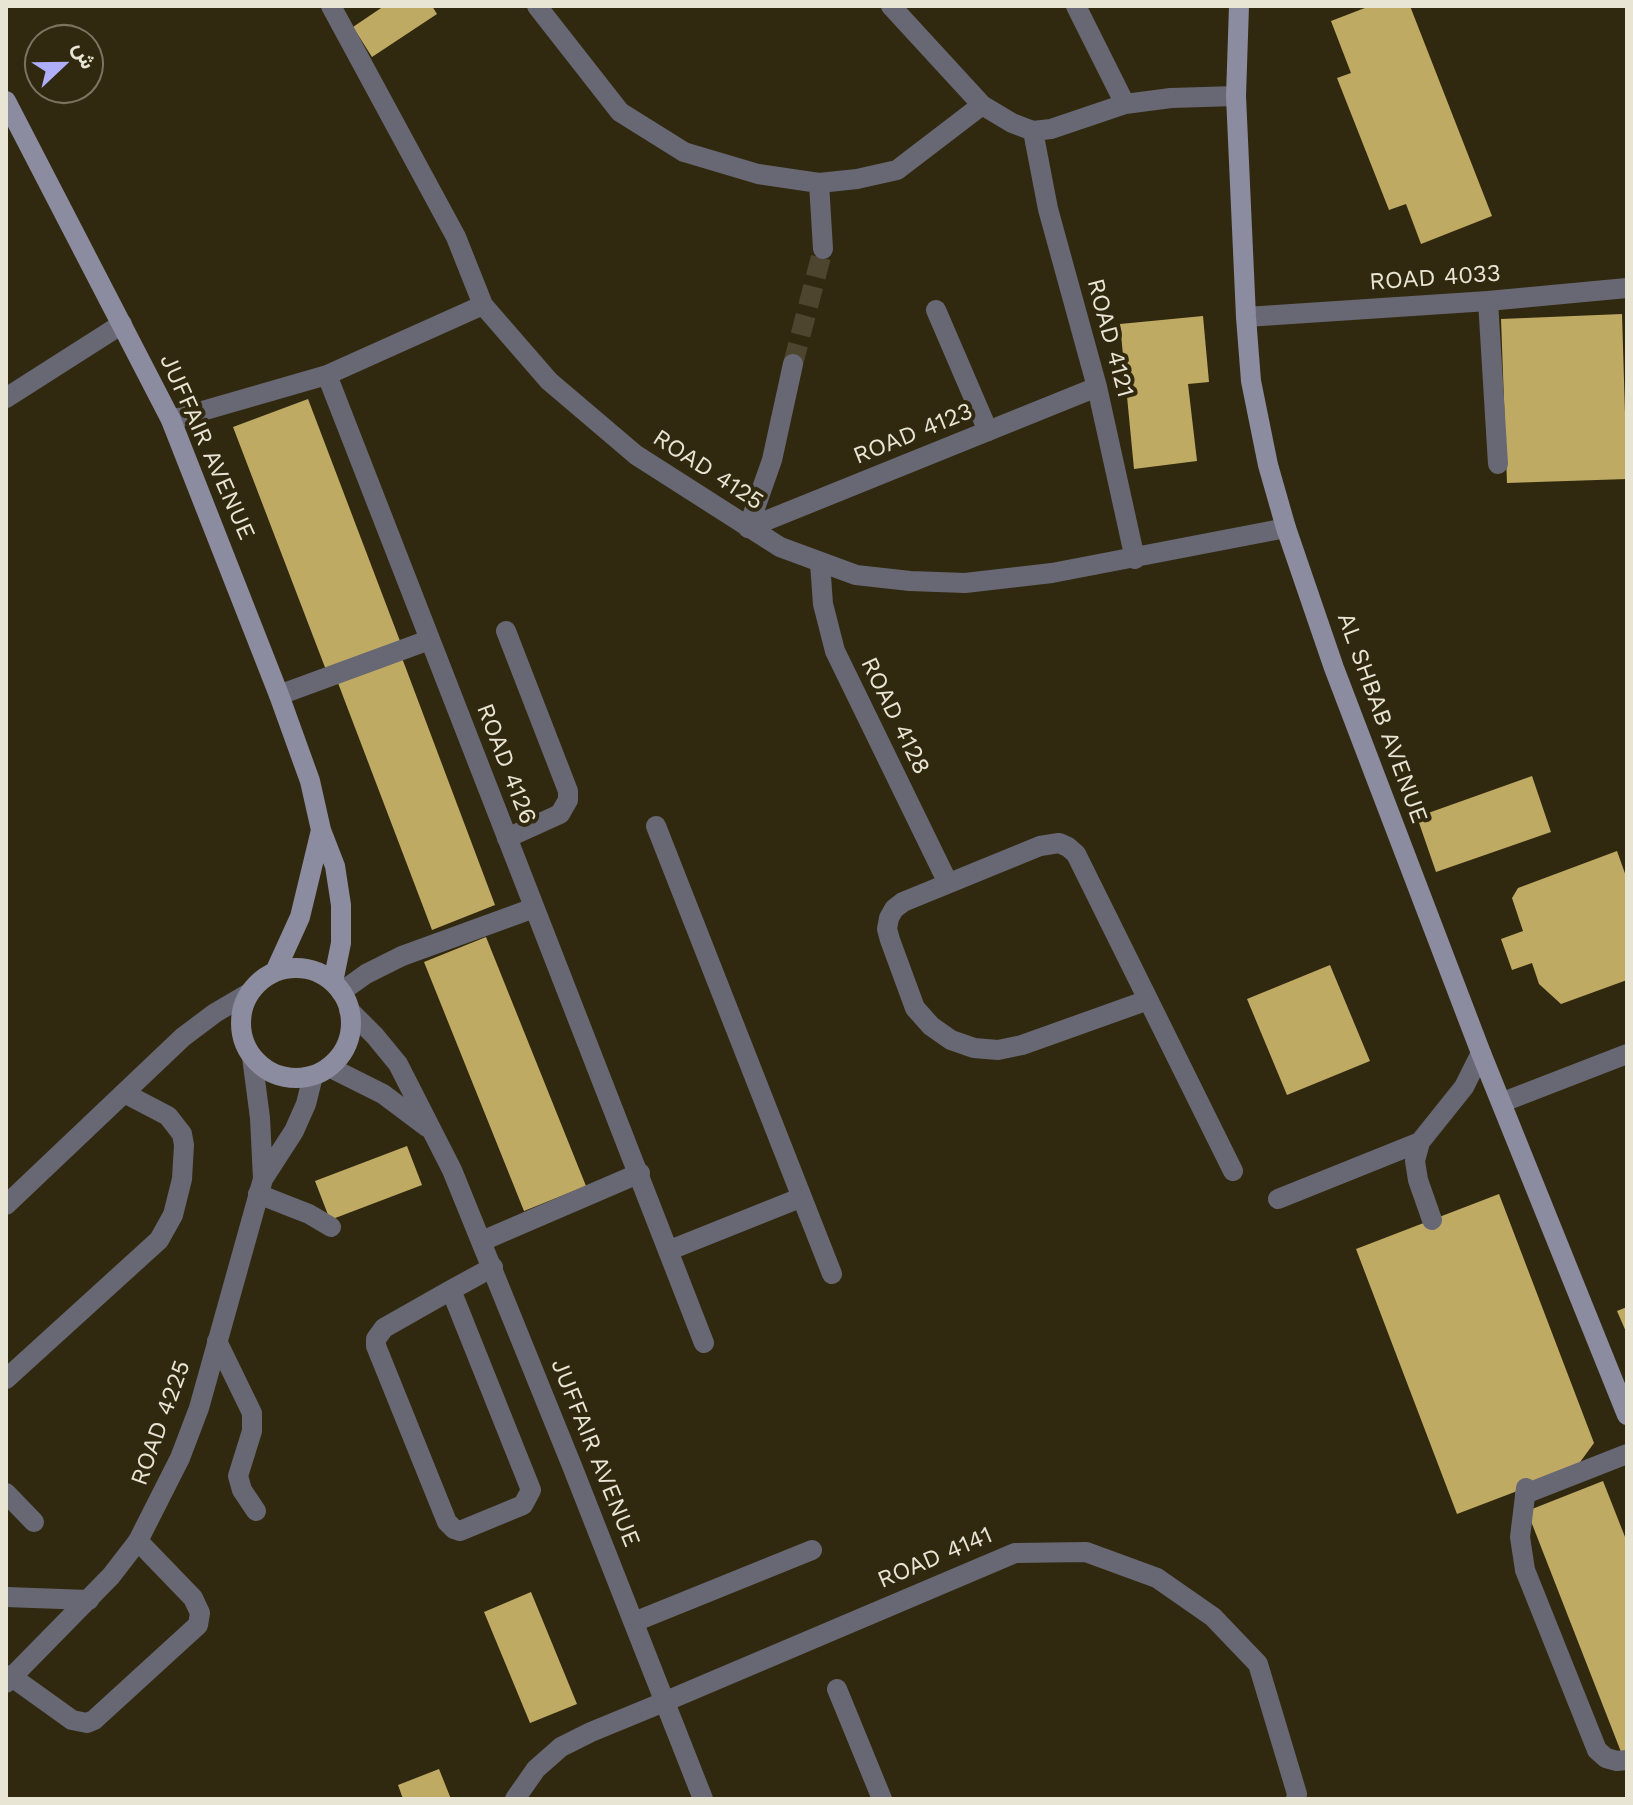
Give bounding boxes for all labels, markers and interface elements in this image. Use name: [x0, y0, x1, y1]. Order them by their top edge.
north arrow: [24, 24, 104, 104]
text: ش: [68, 39, 101, 73]
street label: ROAD 4033: [1368, 259, 1502, 297]
street label: ROAD 4121: [1080, 276, 1140, 400]
street label: JUFFAIR AVENUE: [153, 350, 261, 544]
street label: ROAD 4123: [849, 397, 977, 471]
street label: ROAD 4125: [647, 424, 769, 516]
street label: AL SHBAB AVENUE: [1331, 609, 1433, 827]
street label: ROAD 4128: [854, 653, 936, 779]
street label: ROAD 4126: [470, 700, 542, 828]
street label: JUFFAIR AVENUE: [544, 1355, 646, 1551]
street label: ROAD 4225: [125, 1356, 197, 1490]
street label: ROAD 4141: [873, 1521, 997, 1595]

